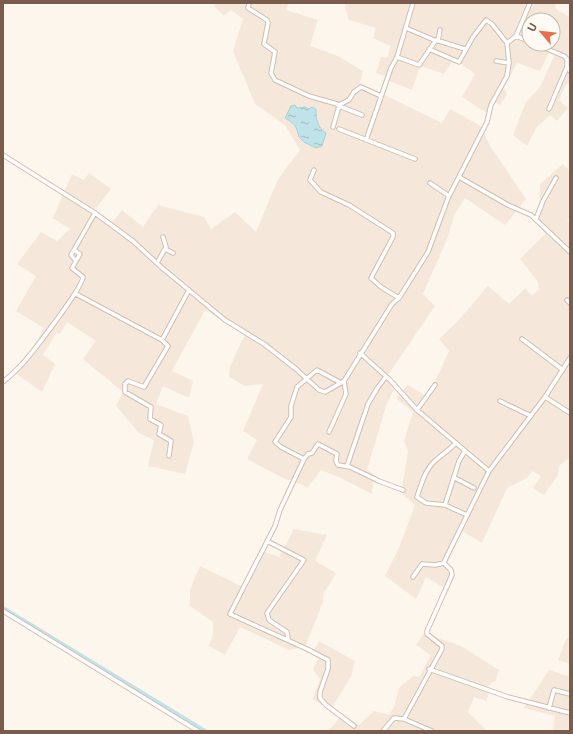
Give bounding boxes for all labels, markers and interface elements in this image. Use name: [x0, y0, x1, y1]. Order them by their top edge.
north arrow: [521, 12, 561, 52]
text: U: [525, 21, 539, 34]

